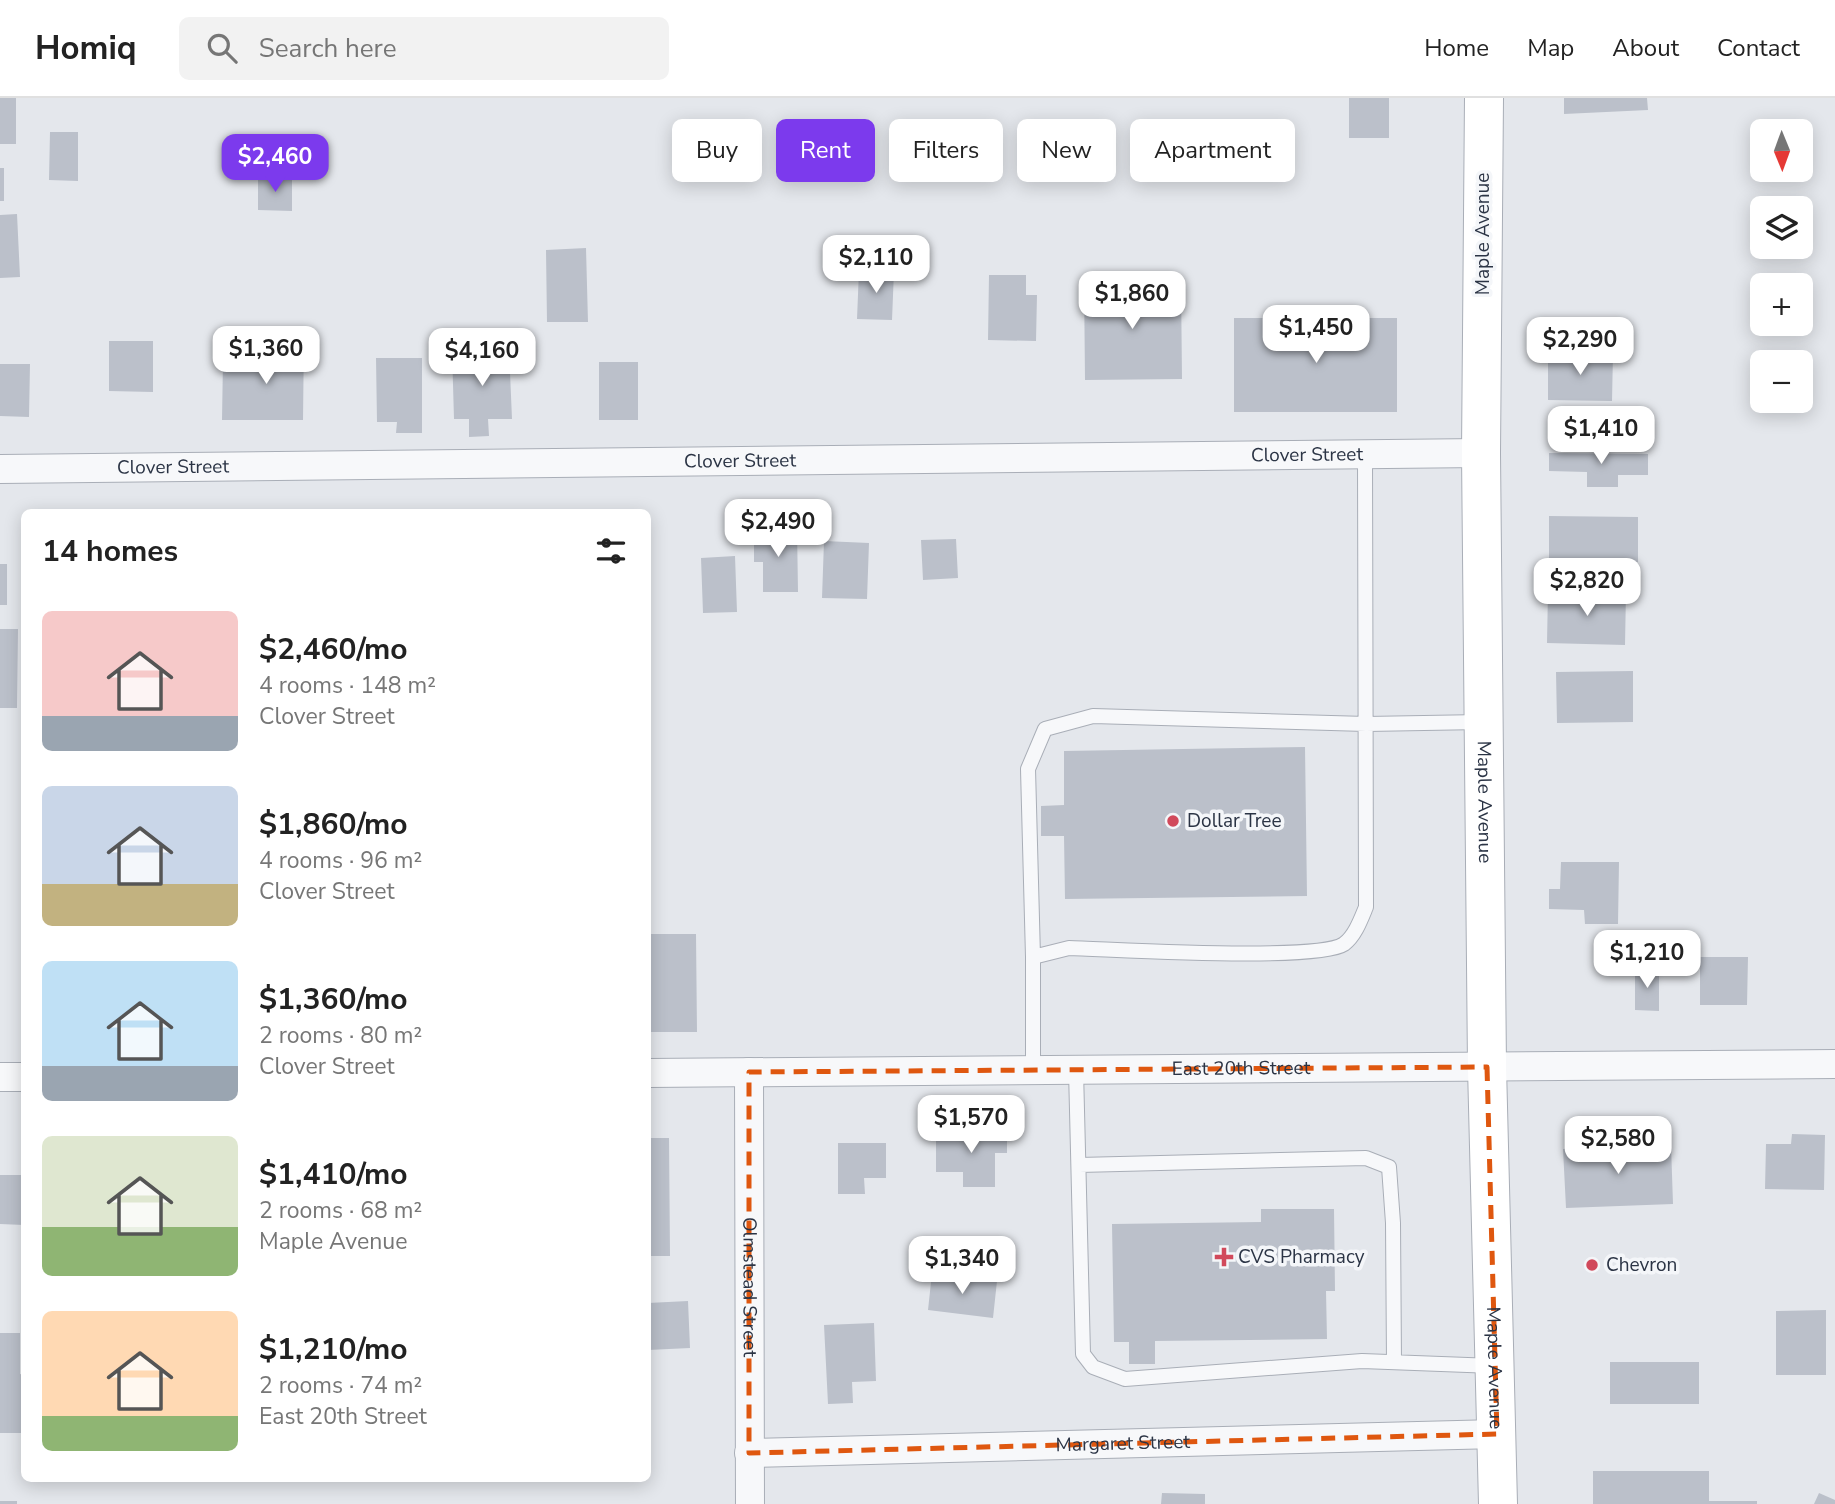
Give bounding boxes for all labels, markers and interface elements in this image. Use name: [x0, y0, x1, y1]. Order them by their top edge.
search box: [179, 17, 669, 80]
text: Homiq: [35, 26, 137, 71]
icon: search: [203, 29, 241, 67]
text: Search here: [259, 31, 397, 66]
text: Home: [1424, 32, 1489, 64]
text: Map: [1527, 32, 1574, 64]
text: About: [1612, 32, 1679, 64]
text: Contact: [1717, 32, 1800, 64]
chip: Buy: [672, 119, 762, 182]
chip: Rent: [776, 119, 875, 182]
chip: Filters: [889, 119, 1003, 182]
chip: New: [1017, 119, 1116, 182]
chip: Apartment: [1130, 119, 1295, 182]
north arrow: [1750, 119, 1813, 182]
map controls: [1750, 119, 1813, 413]
pin: $2,460: [218, 134, 332, 194]
text: $2,460: [238, 141, 312, 172]
street label: Maple Avenue: [1470, 173, 1496, 295]
button: layers: [1750, 196, 1813, 259]
pin: $2,110: [819, 236, 933, 295]
text: $2,110: [839, 242, 913, 273]
pin: $1,860: [1075, 272, 1189, 331]
button: +: [1750, 273, 1813, 336]
text: $1,860: [1095, 278, 1169, 309]
pin: $1,450: [1259, 306, 1373, 365]
text: $1,450: [1279, 312, 1353, 343]
pin: $2,290: [1523, 317, 1637, 377]
text: $2,290: [1543, 324, 1617, 355]
pin: $1,360: [209, 327, 323, 386]
pin: $4,160: [425, 328, 539, 388]
text: $1,360: [229, 333, 303, 364]
text: $4,160: [445, 335, 519, 366]
button: −: [1750, 350, 1813, 413]
pin: $1,410: [1544, 406, 1658, 466]
text: $1,410: [1564, 413, 1638, 444]
street label: Clover Street: [1251, 441, 1363, 468]
street label: Clover Street: [684, 447, 796, 475]
street label: Clover Street: [117, 454, 230, 481]
pin: $2,490: [721, 500, 835, 559]
text: $2,490: [741, 506, 815, 537]
text: 14 homes: [42, 531, 178, 572]
icon: filters: [592, 532, 630, 570]
pin: $2,820: [1530, 559, 1644, 618]
text: $2,820: [1550, 565, 1624, 596]
text: $2,460/mo: [259, 629, 408, 670]
icon: home: [98, 639, 182, 723]
text: 4 rooms · 148 m²: [259, 670, 436, 701]
text: Clover Street: [259, 701, 395, 732]
street label: Maple Avenue: [1471, 741, 1498, 863]
text: $1,860/mo: [259, 804, 408, 845]
place label: Dollar Tree: [1187, 808, 1282, 834]
marker: Dollar Tree: [1165, 813, 1181, 829]
icon: home: [98, 814, 182, 898]
text: 4 rooms · 96 m²: [259, 845, 422, 876]
text: Clover Street: [259, 876, 395, 907]
pin: $1,210: [1590, 930, 1704, 990]
text: $1,210: [1610, 937, 1684, 968]
text: $1,360/mo: [259, 979, 408, 1020]
icon: home: [98, 989, 182, 1073]
text: 2 rooms · 80 m²: [259, 1020, 422, 1051]
text: Clover Street: [259, 1051, 395, 1082]
street label: East 20th Street: [1172, 1055, 1311, 1082]
pin: $1,570: [914, 1096, 1028, 1155]
text: $1,570: [934, 1102, 1008, 1133]
pin: $2,580: [1561, 1116, 1675, 1176]
text: $2,580: [1581, 1123, 1655, 1154]
text: $1,410/mo: [259, 1154, 408, 1195]
icon: home: [98, 1164, 182, 1248]
text: 2 rooms · 68 m²: [259, 1195, 422, 1226]
street label: Olmstead Street: [736, 1217, 763, 1357]
text: Maple Avenue: [259, 1226, 407, 1257]
pin: $1,340: [905, 1236, 1019, 1296]
text: $1,340: [925, 1243, 999, 1274]
place label: CVS Pharmacy: [1238, 1244, 1365, 1270]
marker: CVS Pharmacy: [1216, 1249, 1232, 1265]
place label: Chevron: [1606, 1252, 1677, 1278]
marker: Chevron: [1584, 1257, 1600, 1273]
street label: Maple Avenue: [1480, 1306, 1509, 1429]
text: $1,210/mo: [259, 1329, 408, 1370]
icon: home: [98, 1339, 182, 1423]
text: 2 rooms · 74 m²: [259, 1370, 422, 1401]
text: East 20th Street: [259, 1401, 427, 1432]
street label: Margaret Street: [1055, 1429, 1191, 1458]

